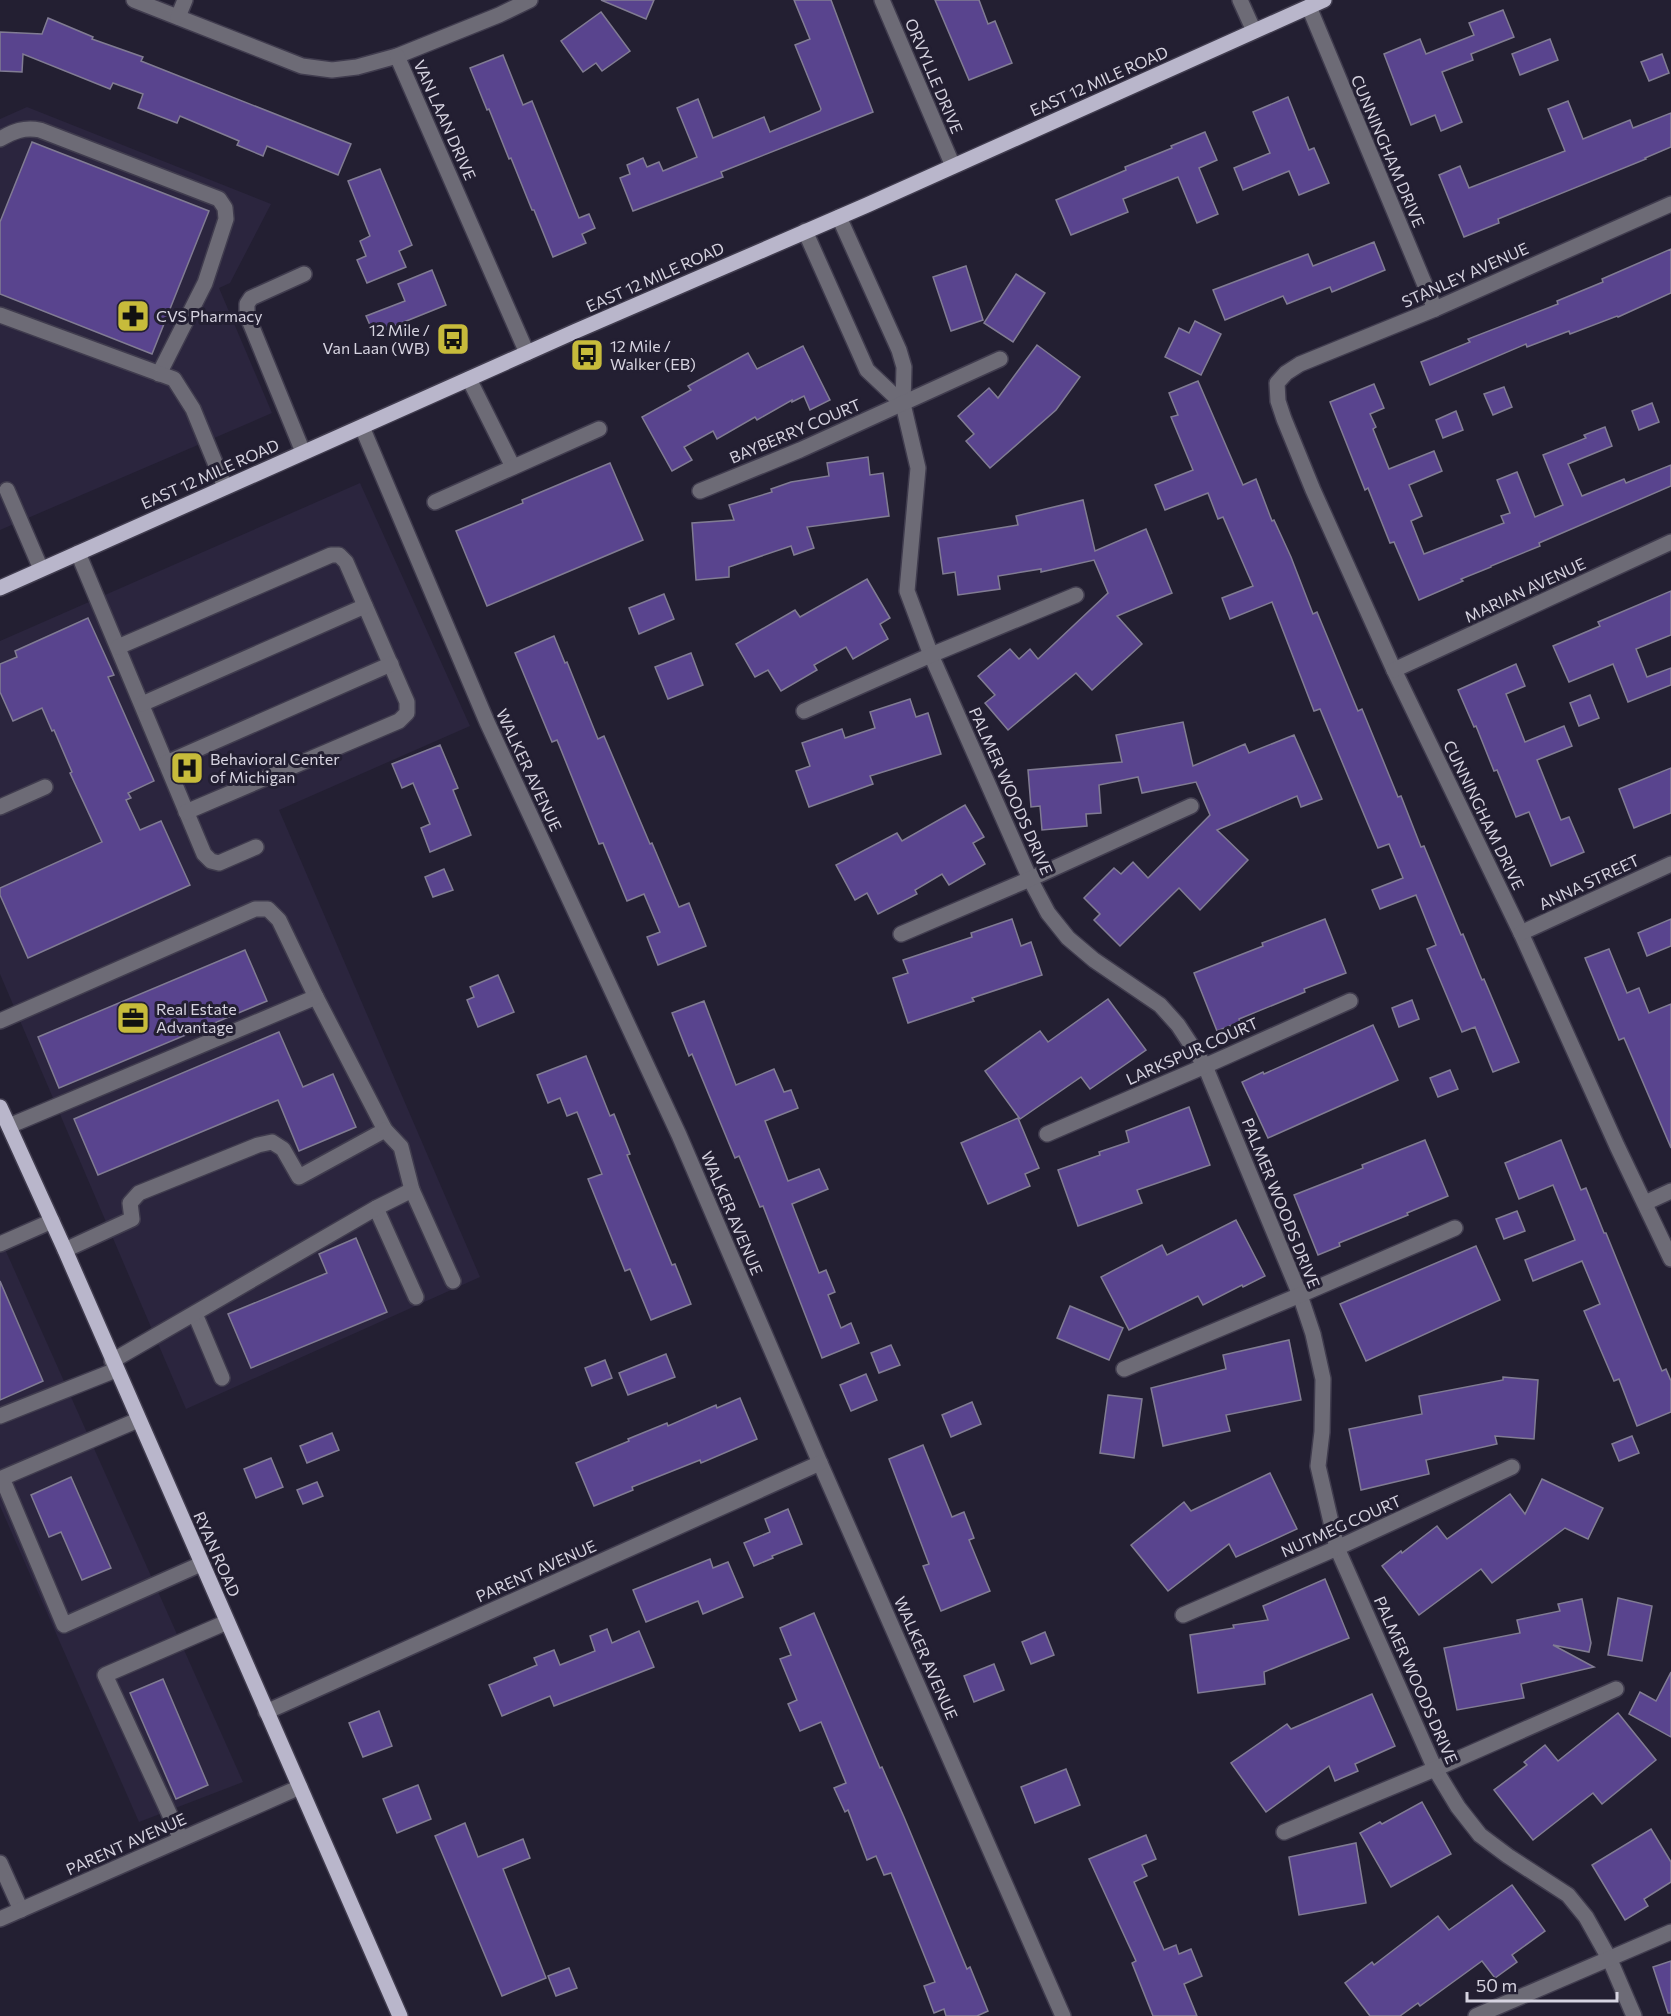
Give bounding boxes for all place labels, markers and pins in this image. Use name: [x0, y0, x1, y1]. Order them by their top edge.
pharmacy icon: CVS Pharmacy: [115, 298, 151, 334]
place label: CVS Pharmacy: [156, 306, 263, 325]
place label: 12 Mile / Van Laan (WB): [322, 320, 430, 357]
bus stop icon: 12 Mile / Van Laan (WB): [435, 321, 471, 357]
place label: 12 Mile / Walker (EB): [610, 336, 696, 373]
bus stop icon: 12 Mile / Walker (EB): [569, 337, 605, 373]
place label: Behavioral Center of Michigan: [210, 749, 340, 786]
hospital icon: Behavioral Center of Michigan: [169, 750, 205, 786]
place label: Real Estate Advantage: [156, 999, 237, 1036]
office icon: Real Estate Advantage: [115, 1000, 151, 1036]

